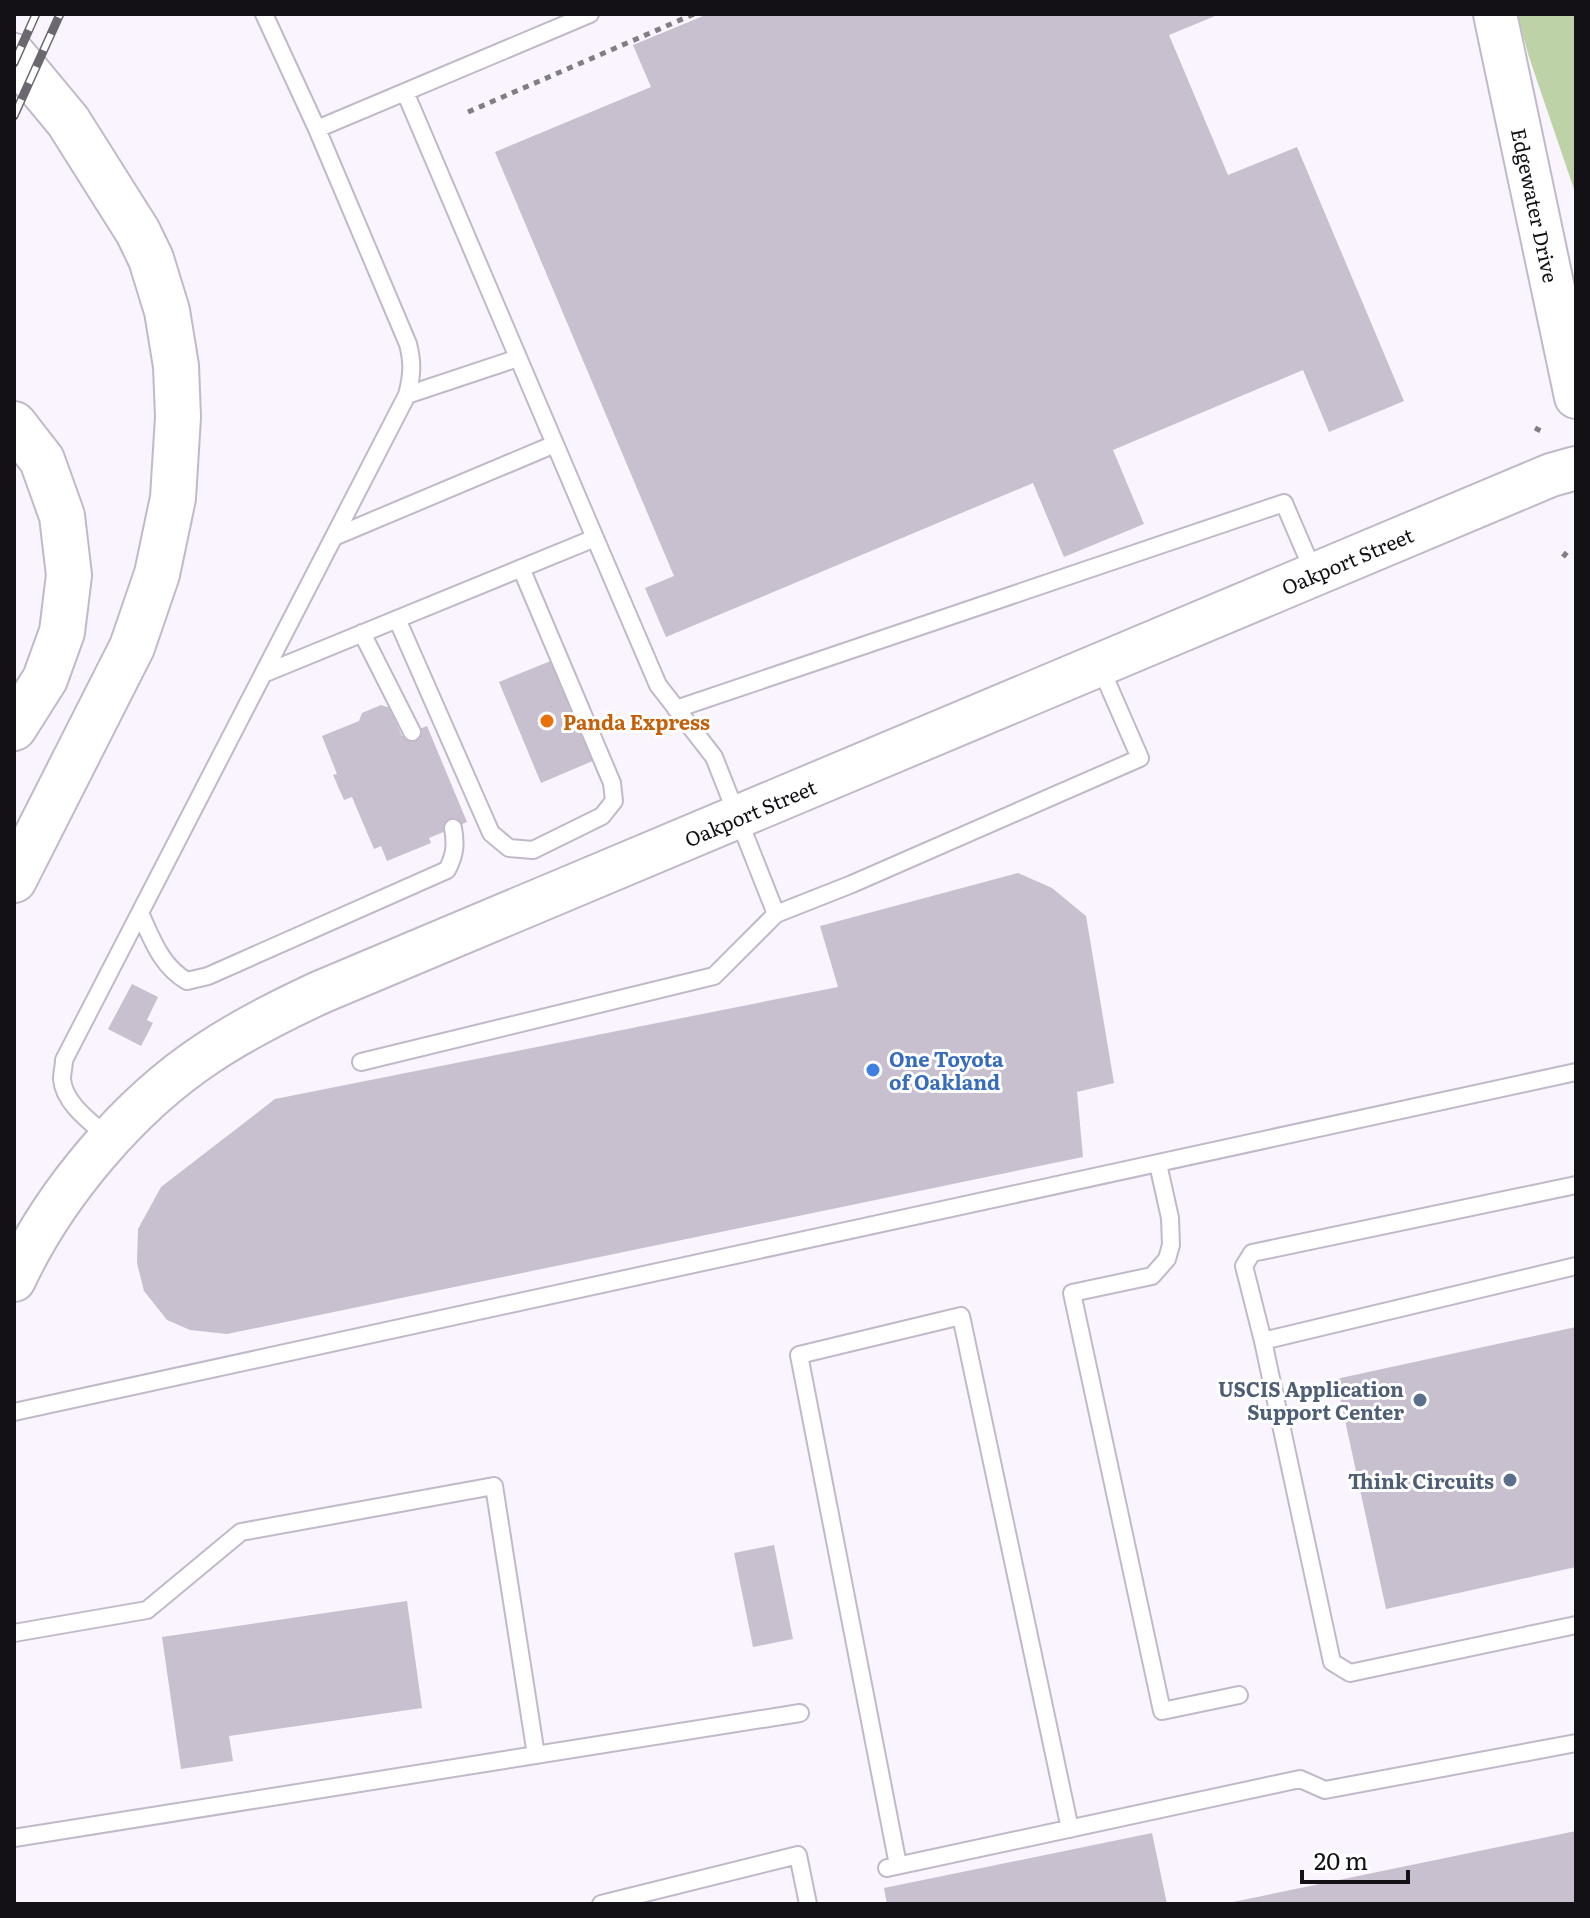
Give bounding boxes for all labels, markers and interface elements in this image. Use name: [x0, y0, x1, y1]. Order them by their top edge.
street label: Edgewater Drive: [1505, 125, 1567, 285]
street label: Oakport Street: [1276, 519, 1418, 601]
place label: Panda Express: [563, 706, 710, 736]
marker: Panda Express: [538, 712, 556, 730]
street label: Oakport Street: [679, 771, 821, 853]
place label: One Toyota of Oakland: [889, 1043, 1004, 1096]
marker: One Toyota of Oakland: [864, 1061, 882, 1079]
place label: USCIS Application Support Center: [1218, 1373, 1404, 1426]
marker: USCIS Application Support Center: [1411, 1391, 1429, 1409]
place label: Think Circuits: [1348, 1465, 1494, 1495]
marker: Think Circuits: [1501, 1471, 1519, 1489]
scale bar: [1302, 1834, 1408, 1884]
text: 20 m: [1314, 1842, 1368, 1877]

